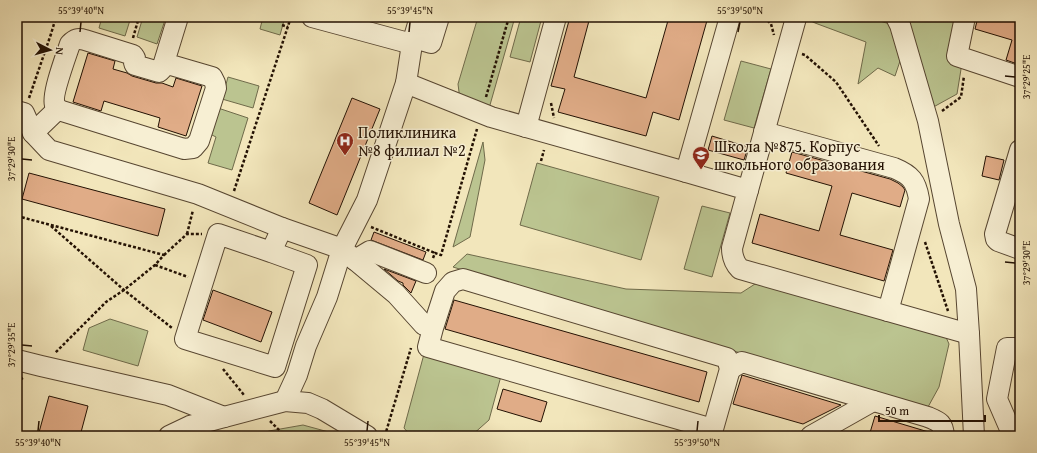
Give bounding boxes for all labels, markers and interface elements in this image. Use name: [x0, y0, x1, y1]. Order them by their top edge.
text: 55°39'40"N: [58, 3, 104, 18]
text: 55°39'45"N: [387, 3, 433, 18]
text: 55°39'50"N: [717, 3, 763, 18]
north arrow: [30, 30, 70, 70]
text: N: [52, 47, 68, 56]
text: 37°29'25"E: [1019, 55, 1034, 99]
place label: Поликлиника №8 филиал №2: [358, 120, 466, 162]
hospital icon: Поликлиника №8 филиал №2: [335, 131, 355, 156]
place label: Школа №875. Корпус школьного образования: [714, 134, 885, 176]
text: 37°29'30"E: [4, 137, 19, 181]
school or university icon: Школа №875. Корпус школьного образования: [691, 145, 711, 170]
text: 37°29'30"E: [1019, 241, 1034, 285]
text: 37°29'35"E: [4, 323, 19, 367]
scale bar: [879, 397, 985, 423]
text: 50 m: [885, 402, 909, 419]
text: 55°39'40"N: [15, 435, 61, 450]
text: 55°39'45"N: [344, 435, 390, 450]
text: 55°39'50"N: [674, 435, 720, 450]

